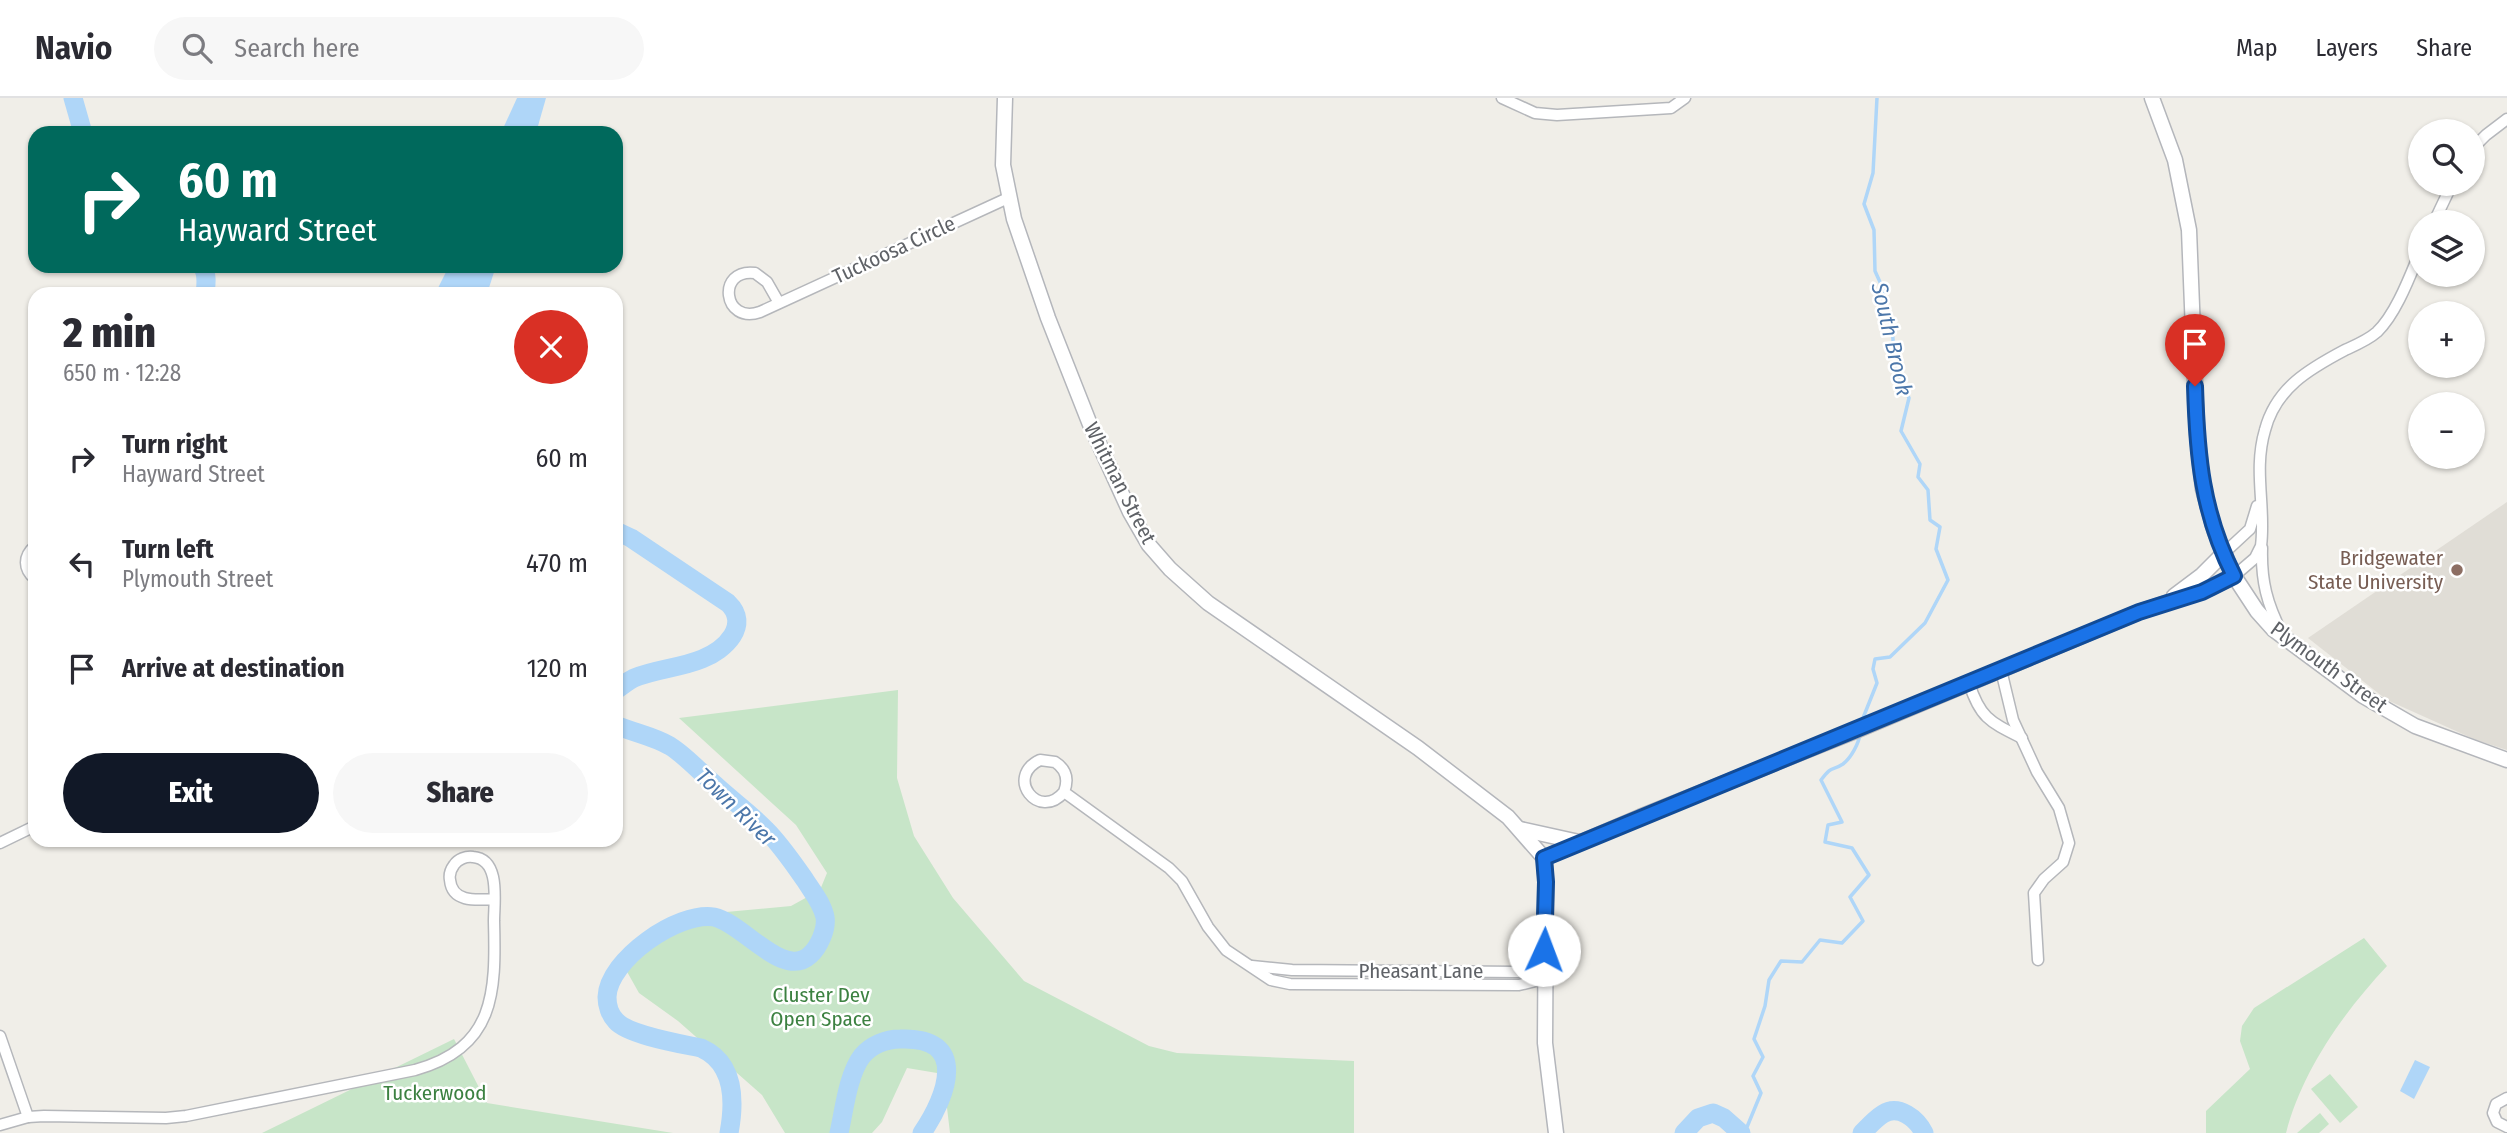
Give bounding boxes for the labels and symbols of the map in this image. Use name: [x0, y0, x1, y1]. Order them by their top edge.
street label: Tuckoosa Circle: [829, 210, 959, 290]
water label: South Brook: [1865, 279, 1919, 398]
pin: [2165, 314, 2225, 386]
street label: Whitman Street: [1078, 418, 1162, 548]
place label: Bridgewater State University: [2308, 545, 2444, 595]
marker: Bridgewater State University: [2449, 562, 2465, 578]
street label: Plymouth Street: [2265, 616, 2393, 718]
water label: Town River: [690, 762, 783, 853]
position arrow: [1507, 913, 1581, 987]
street label: Pheasant Lane: [1359, 958, 1483, 984]
park label: Cluster Dev Open Space: [770, 982, 872, 1032]
park label: Tuckerwood: [383, 1080, 487, 1106]

